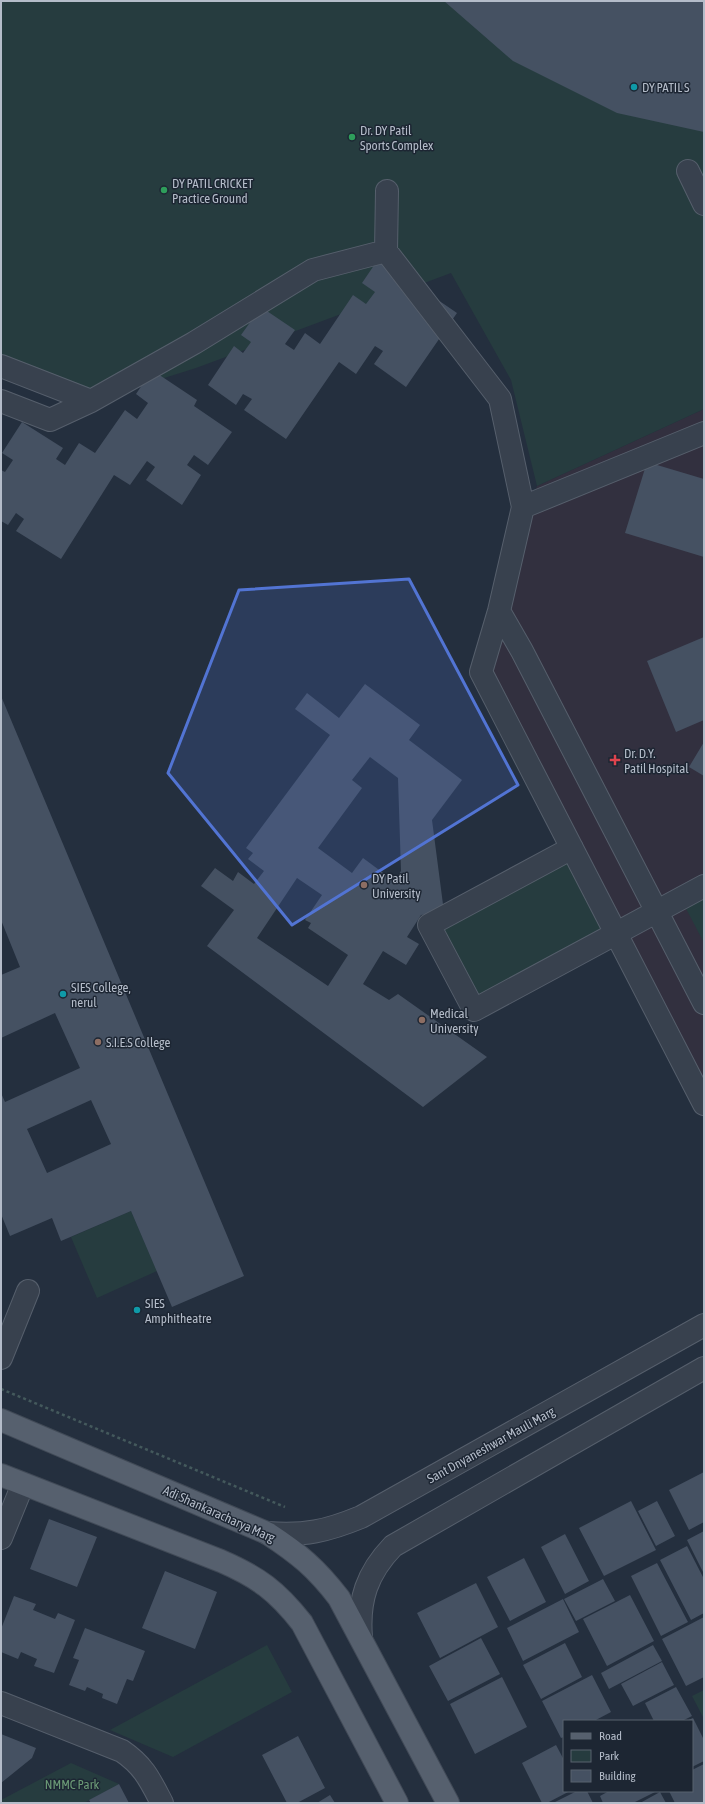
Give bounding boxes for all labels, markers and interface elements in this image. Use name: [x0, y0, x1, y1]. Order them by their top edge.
place label: DY PATIL S: [642, 80, 690, 95]
marker: DY PATIL S: [629, 82, 639, 92]
place label: Dr. DY Patil Sports Complex: [360, 123, 434, 153]
marker: Dr. DY Patil Sports Complex: [347, 132, 357, 142]
place label: DY PATIL CRICKET Practice Ground: [172, 176, 253, 206]
marker: DY PATIL CRICKET Practice Ground: [159, 185, 169, 195]
place label: Dr. D.Y. Patil Hospital: [624, 746, 689, 776]
marker: Dr. D.Y. Patil Hospital: [609, 754, 621, 766]
place label: DY Patil University: [372, 871, 421, 901]
marker: DY Patil University: [359, 880, 369, 890]
place label: SIES College, nerul: [71, 980, 131, 1010]
marker: SIES College, nerul: [58, 989, 68, 999]
place label: Medical University: [430, 1006, 479, 1036]
marker: Medical University: [417, 1015, 427, 1025]
place label: S.I.E.S College: [106, 1035, 170, 1050]
marker: S.I.E.S College: [93, 1037, 103, 1047]
place label: SIES Amphitheatre: [145, 1296, 212, 1326]
marker: SIES Amphitheatre: [132, 1305, 142, 1315]
street label: Sant Dnyaneshwar Mauli Marg: [425, 1403, 558, 1486]
street label: Adi Shankaracharya Marg: [161, 1483, 278, 1546]
legend: [563, 1720, 693, 1792]
text: Road: [599, 1729, 622, 1743]
text: Park: [599, 1749, 620, 1763]
text: Building: [599, 1769, 637, 1783]
park label: NMMC Park: [45, 1777, 99, 1792]

